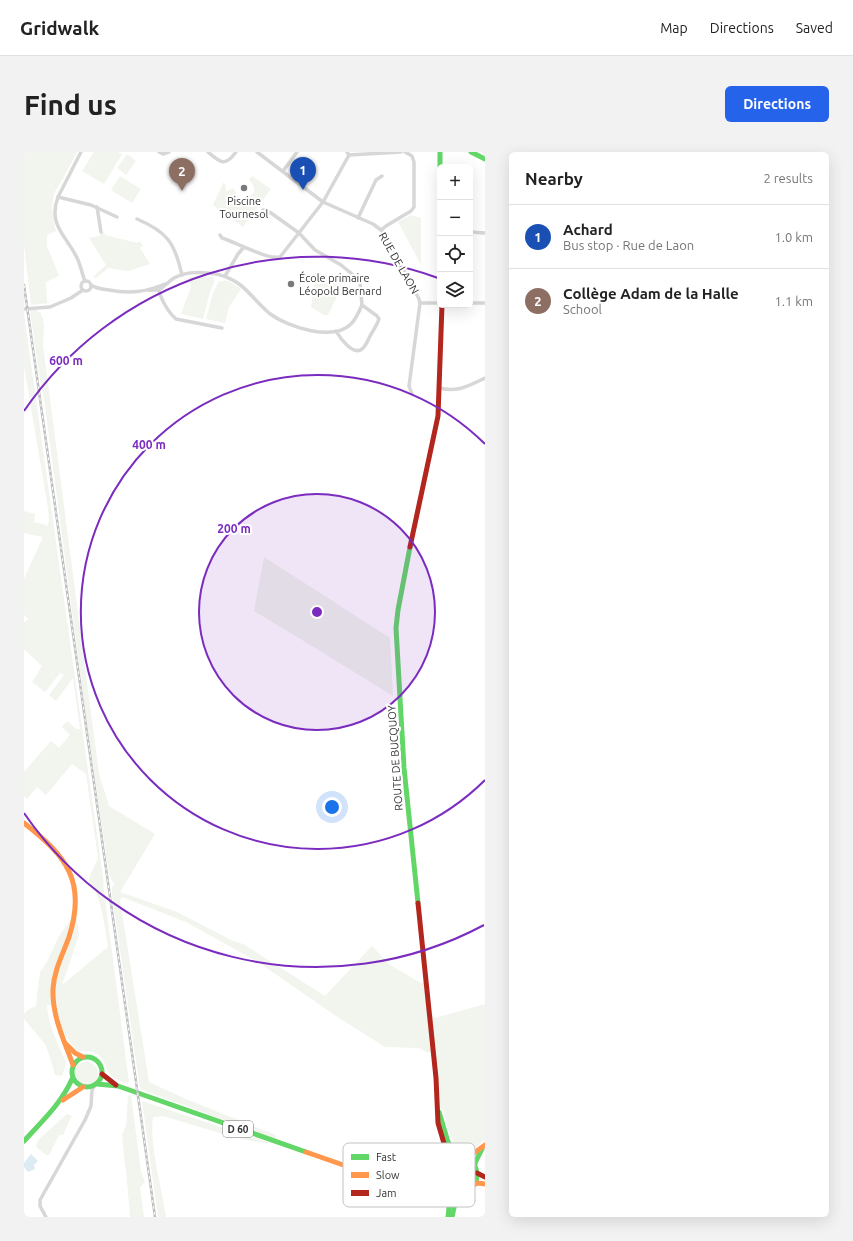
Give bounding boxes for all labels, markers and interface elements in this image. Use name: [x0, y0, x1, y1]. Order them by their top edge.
text: Gridwalk: [20, 17, 99, 39]
text: Map: [660, 20, 688, 36]
text: Directions: [710, 20, 774, 36]
text: Saved: [796, 20, 833, 36]
button: Directions: [725, 86, 829, 122]
text: Find us: [24, 89, 117, 120]
pin: 1: [290, 157, 316, 190]
pin: 2: [169, 158, 195, 191]
map controls: [437, 164, 473, 308]
button: +: [437, 164, 473, 200]
text: Nearby: [525, 169, 583, 188]
text: 2 results: [763, 171, 813, 185]
marker: Piscine Tournesol: [239, 183, 249, 193]
place label: Piscine Tournesol: [220, 195, 269, 220]
button: −: [437, 200, 473, 236]
text: Achard: [563, 221, 613, 238]
street label: RUE DE LAON: [377, 230, 421, 296]
text: 1: [534, 230, 542, 244]
text: 1.0 km: [774, 230, 813, 244]
button: locate: [437, 236, 473, 272]
text: Bus stop · Rue de Laon: [563, 238, 694, 252]
place label: École primaire Léopold Bernard: [299, 271, 382, 297]
button: layers: [437, 272, 473, 308]
marker: École primaire Léopold Bernard: [286, 279, 296, 289]
text: Collège Adam de la Halle: [563, 285, 739, 302]
text: 2: [534, 294, 542, 308]
text: 1.1 km: [774, 294, 813, 308]
text: School: [563, 302, 602, 316]
text: 600 m: [49, 354, 83, 367]
text: 400 m: [132, 438, 166, 451]
text: 200 m: [217, 522, 251, 535]
centre of rings: [310, 605, 324, 619]
street label: ROUTE DE BUCQUOY: [385, 704, 405, 811]
your location: [322, 797, 342, 817]
road number: D 60: [223, 1121, 253, 1137]
legend: [343, 1143, 475, 1207]
text: Fast: [376, 1151, 397, 1163]
text: Slow: [376, 1169, 400, 1181]
text: Jam: [376, 1187, 397, 1199]

